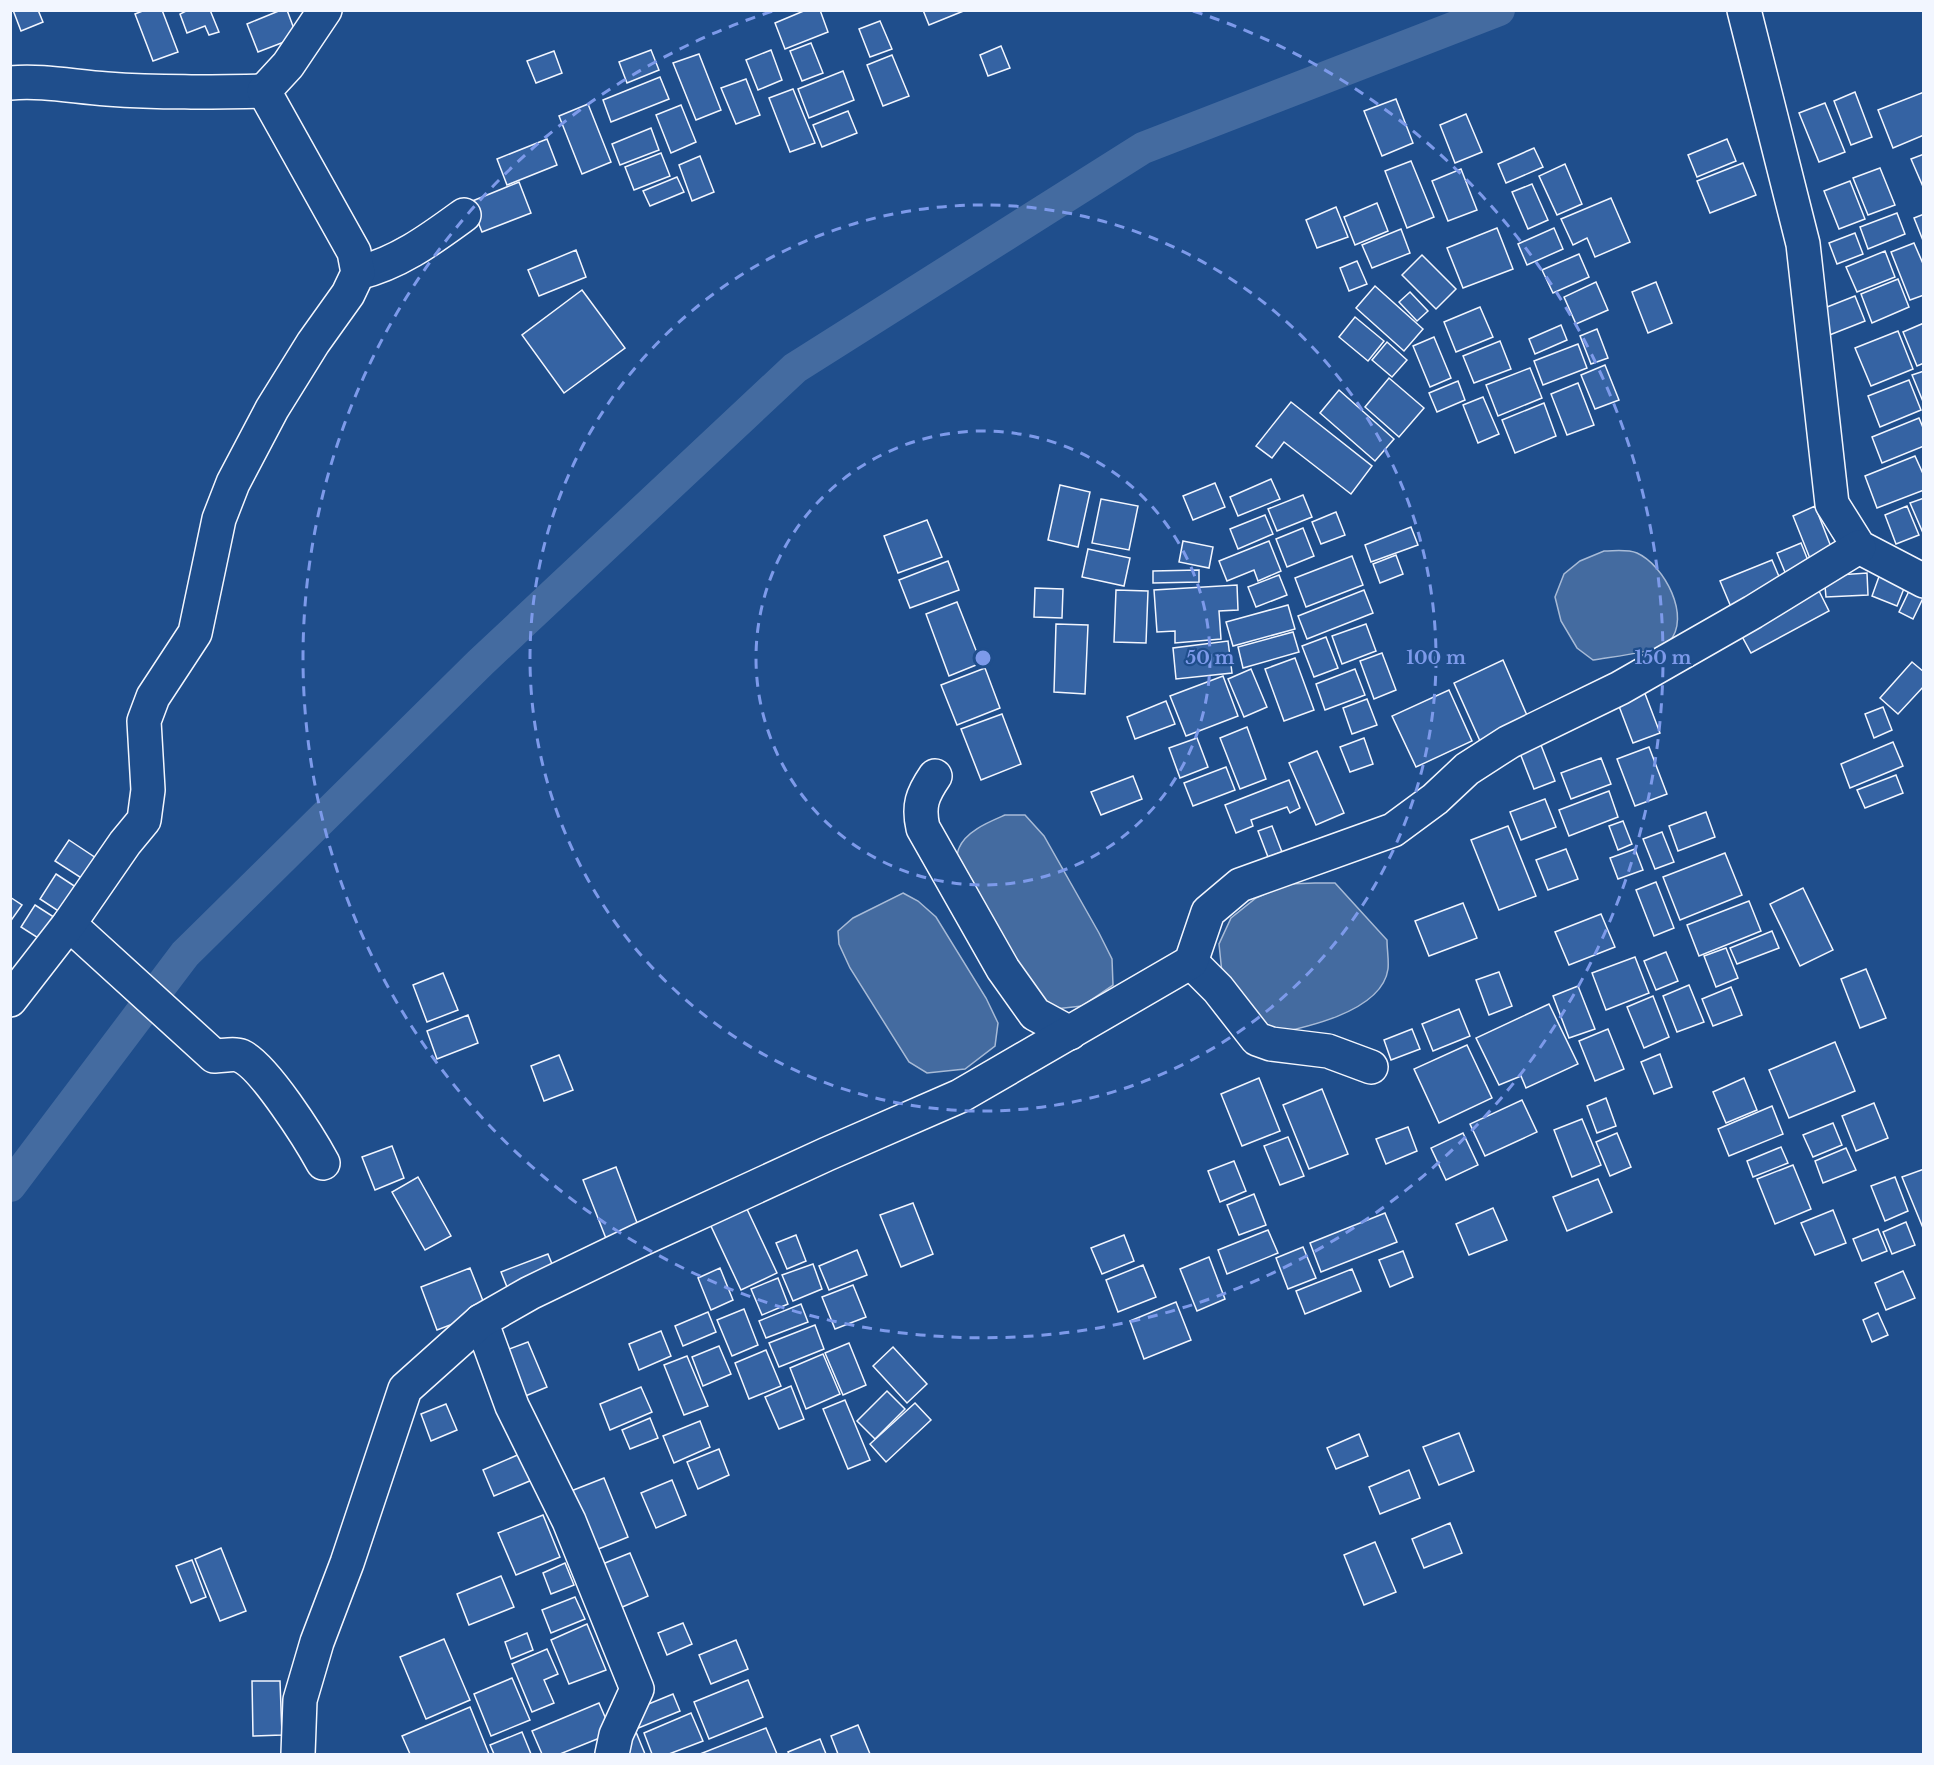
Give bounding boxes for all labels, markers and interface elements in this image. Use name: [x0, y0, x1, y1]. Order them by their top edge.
text: 50 m: [1186, 647, 1235, 669]
text: 100 m: [1406, 647, 1466, 669]
text: 150 m: [1635, 647, 1692, 669]
centre of rings: [973, 648, 993, 668]

